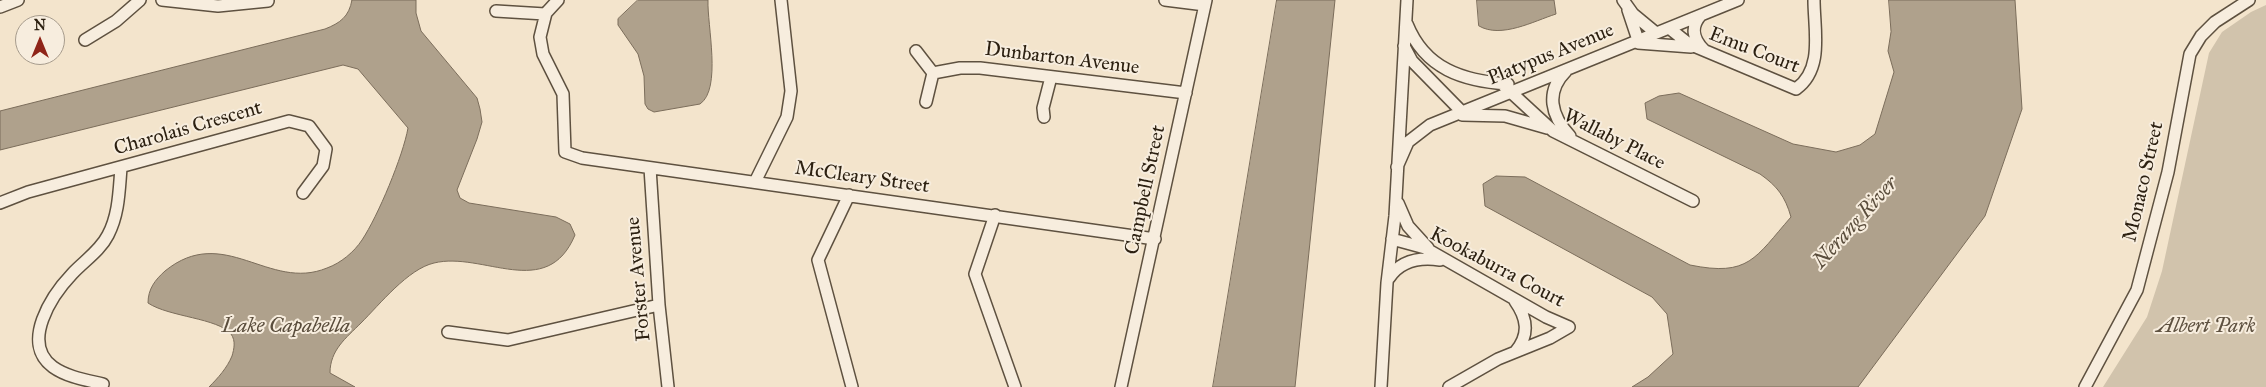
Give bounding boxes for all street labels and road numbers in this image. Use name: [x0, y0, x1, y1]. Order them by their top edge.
street label: Platypus Avenue: [1484, 19, 1618, 91]
street label: Emu Court: [1705, 23, 1803, 79]
street label: Dunbarton Avenue: [983, 38, 1141, 80]
street label: Charolais Crescent: [111, 96, 265, 162]
street label: Wallaby Place: [1559, 104, 1669, 176]
street label: Monaco Street: [2119, 120, 2169, 244]
street label: Campbell Street: [1121, 123, 1171, 257]
street label: McCleary Street: [793, 157, 931, 199]
street label: Forster Avenue: [622, 216, 656, 342]
street label: Kookaburra Court: [1426, 222, 1568, 314]

